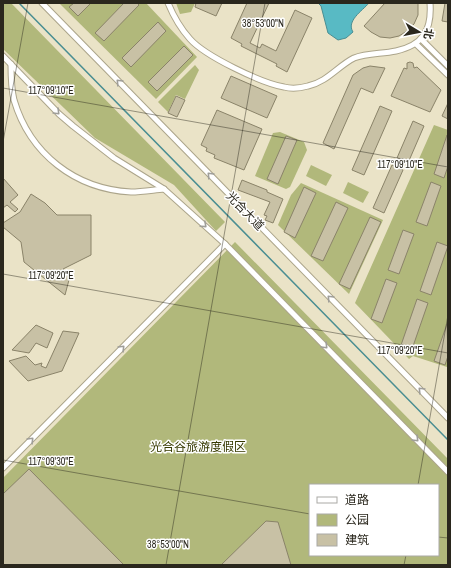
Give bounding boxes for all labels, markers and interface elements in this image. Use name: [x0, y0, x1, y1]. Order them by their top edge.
north arrow: [399, 12, 439, 52]
text: 38°53'00"N: [242, 17, 284, 30]
text: 北: [421, 27, 437, 40]
one-way arrow: [116, 79, 124, 87]
text: 117°09'10"E: [28, 84, 74, 97]
one-way arrow: [52, 107, 60, 115]
text: 117°09'10"E: [377, 158, 423, 171]
one-way arrow: [207, 172, 214, 180]
street label: 光合大道: [223, 188, 267, 234]
one-way arrow: [199, 220, 206, 227]
text: 117°09'20"E: [28, 269, 74, 282]
one-way arrow: [327, 295, 335, 303]
one-way arrow: [320, 341, 328, 349]
text: 117°09'20"E: [377, 344, 423, 357]
one-way arrow: [117, 345, 125, 353]
one-way arrow: [418, 387, 426, 395]
one-way arrow: [411, 434, 419, 442]
one-way arrow: [26, 437, 34, 445]
park label: 光合谷旅游度假区: [150, 439, 246, 455]
text: 117°09'30"E: [28, 455, 74, 468]
legend: [309, 484, 439, 556]
text: 道路: [345, 492, 369, 508]
text: 公园: [345, 512, 369, 528]
text: 建筑: [345, 532, 369, 548]
text: 38°53'00"N: [147, 538, 189, 551]

